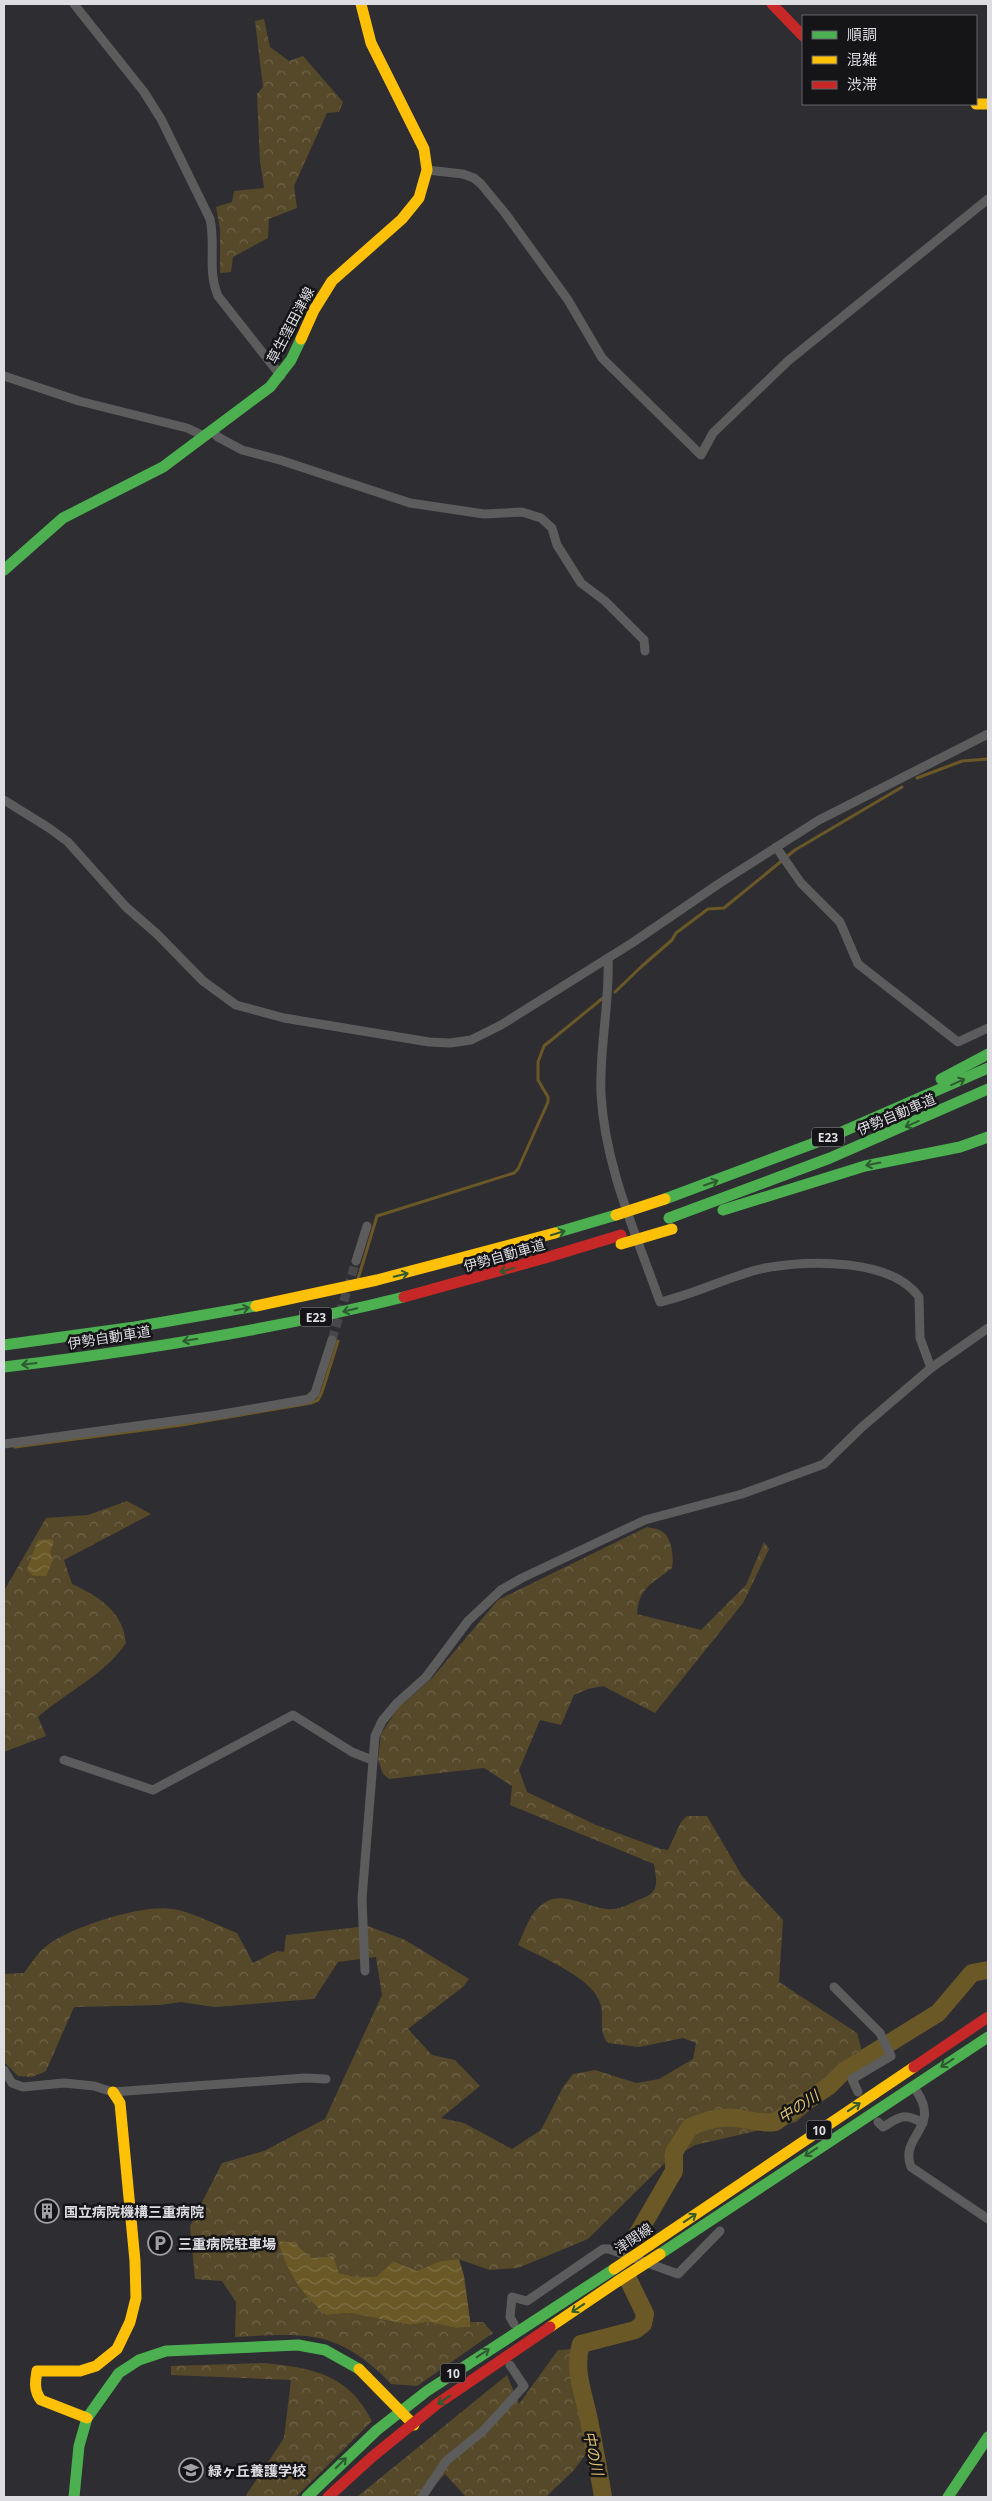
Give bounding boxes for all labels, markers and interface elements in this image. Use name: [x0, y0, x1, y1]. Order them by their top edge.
legend: [802, 15, 977, 105]
text: 順調: [847, 24, 877, 44]
text: 混雑: [847, 49, 877, 69]
text: 渋滞: [847, 74, 877, 94]
street label: 草生窪田津線: [262, 283, 318, 367]
one-way arrow: [950, 1076, 965, 1086]
street label: 伊勢自動車道: [854, 1089, 938, 1139]
one-way arrow: [905, 1120, 920, 1129]
road number: E23: [812, 1128, 844, 1146]
one-way arrow: [865, 1160, 881, 1170]
one-way arrow: [703, 1178, 718, 1187]
one-way arrow: [550, 1227, 566, 1237]
street label: 伊勢自動車道: [461, 1234, 547, 1276]
one-way arrow: [500, 1266, 516, 1276]
one-way arrow: [393, 1270, 409, 1279]
one-way arrow: [234, 1304, 250, 1313]
one-way arrow: [342, 1306, 358, 1315]
road number: E23: [300, 1308, 332, 1326]
street label: 伊勢自動車道: [66, 1321, 152, 1353]
one-way arrow: [182, 1335, 198, 1345]
one-way arrow: [22, 1359, 38, 1369]
one-way arrow: [941, 2058, 955, 2068]
water label: 中の川: [774, 2084, 824, 2127]
one-way arrow: [847, 2102, 861, 2112]
road number: 10: [806, 2120, 832, 2140]
one-way arrow: [805, 2147, 819, 2157]
building icon: 国立病院機構三重病院: [34, 2198, 60, 2224]
place label: 国立病院機構三重病院: [64, 2202, 204, 2221]
one-way arrow: [683, 2212, 697, 2222]
street label: 津関線: [610, 2218, 656, 2258]
parking icon: 三重病院駐車場: [147, 2230, 173, 2256]
place label: 三重病院駐車場: [178, 2234, 276, 2253]
one-way arrow: [571, 2303, 585, 2313]
one-way arrow: [476, 2348, 490, 2358]
road number: 10: [440, 2364, 466, 2382]
one-way arrow: [437, 2394, 451, 2405]
water label: 中の川: [580, 2429, 609, 2479]
one-way arrow: [335, 2456, 347, 2469]
school or university icon: 緑ヶ丘養護学校: [178, 2457, 204, 2483]
place label: 緑ヶ丘養護学校: [208, 2461, 306, 2480]

